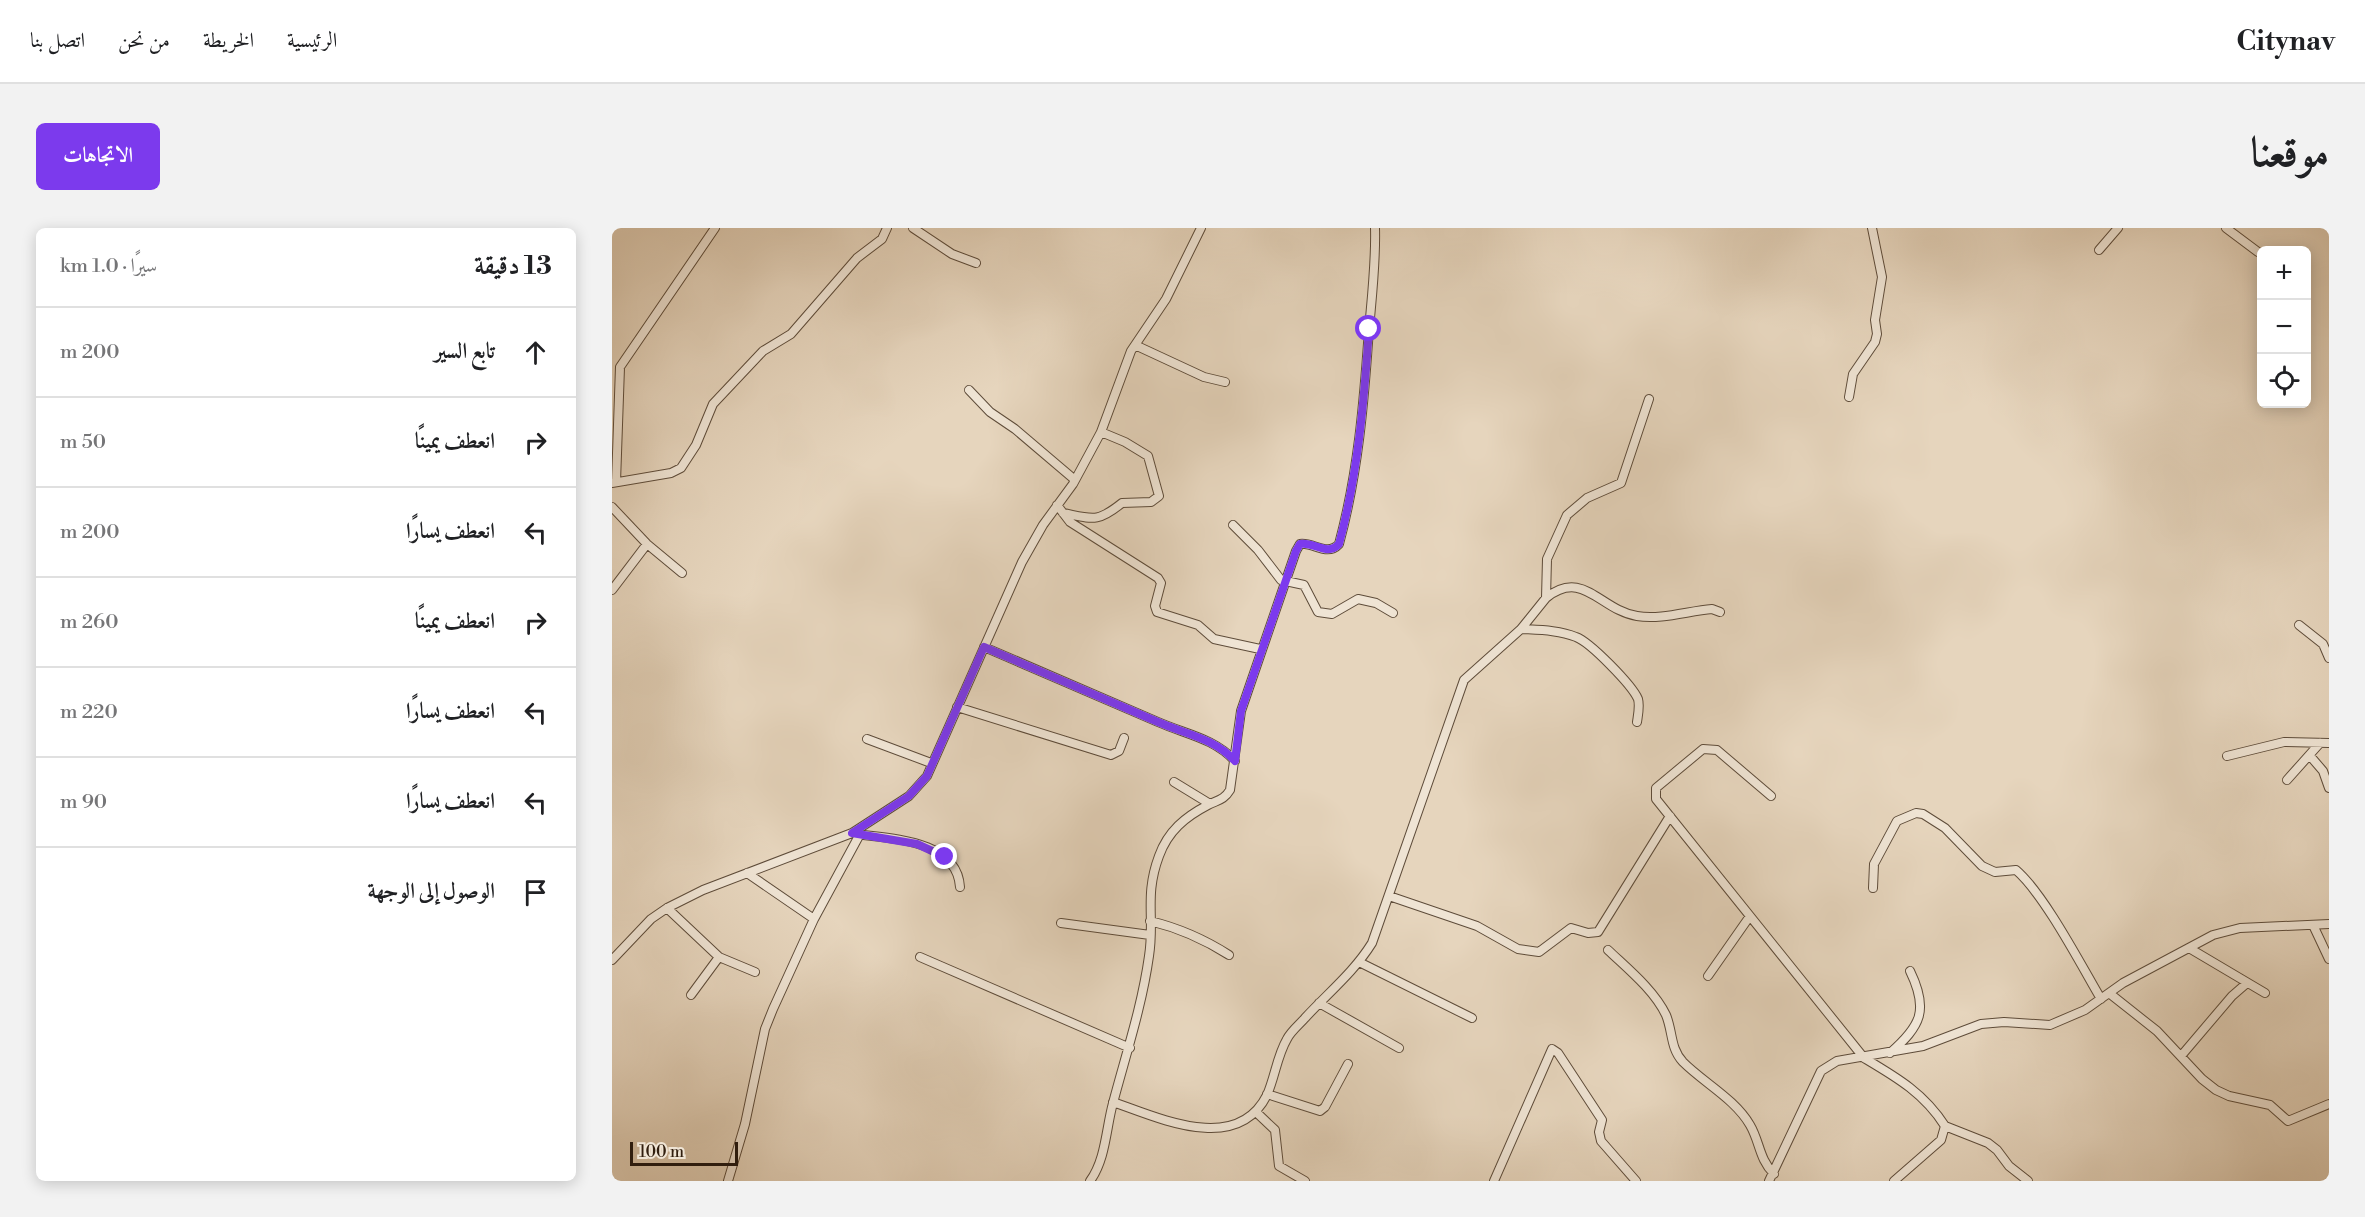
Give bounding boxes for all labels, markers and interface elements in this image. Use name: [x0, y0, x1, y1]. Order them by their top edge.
text: Citynav: [2236, 24, 2335, 59]
text: اتصل بنا: [30, 28, 85, 54]
text: من نحن: [118, 28, 170, 54]
text: الخريطة: [203, 28, 254, 54]
text: الرئيسية: [287, 28, 337, 54]
button: الاتجاهات: [36, 123, 160, 190]
text: موقعنا: [2251, 127, 2329, 180]
map controls: [2257, 246, 2311, 408]
button: +: [2257, 246, 2311, 300]
text: 13 دقيقة: [474, 250, 552, 282]
text: سيرًا · 1.0 km: [60, 254, 157, 279]
button: −: [2257, 300, 2311, 354]
route start: [1355, 315, 1381, 341]
icon: ahead: [519, 336, 552, 369]
text: تابع السير: [434, 338, 495, 365]
text: 200 m: [60, 340, 120, 365]
button: locate: [2257, 354, 2311, 408]
icon: right: [519, 426, 552, 459]
text: انعطف يمينًا: [415, 428, 495, 455]
text: 50 m: [60, 430, 106, 455]
icon: left: [519, 516, 552, 549]
text: انعطف يسارًا: [406, 518, 495, 545]
text: 200 m: [60, 520, 120, 545]
icon: right: [519, 606, 552, 639]
text: انعطف يمينًا: [415, 608, 495, 635]
text: 260 m: [60, 610, 118, 635]
icon: left: [519, 696, 552, 729]
text: انعطف يسارًا: [406, 698, 495, 725]
text: 220 m: [60, 700, 118, 725]
icon: left: [519, 786, 552, 819]
text: انعطف يسارًا: [406, 788, 495, 815]
text: 90 m: [60, 790, 107, 815]
route end: [931, 843, 957, 869]
icon: arrive: [519, 876, 552, 909]
text: الوصول إلى الوجهة: [367, 878, 495, 905]
scale bar: [630, 1139, 738, 1166]
text: 100 m: [639, 1142, 684, 1162]

